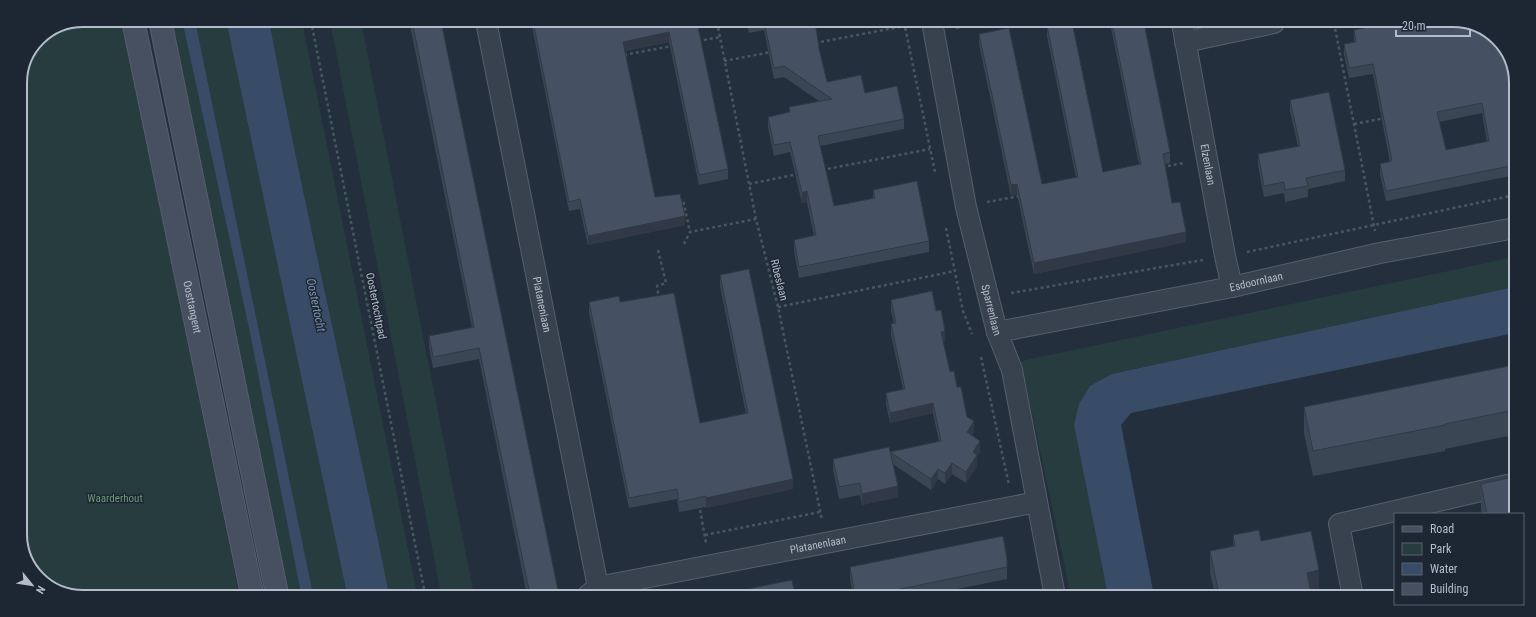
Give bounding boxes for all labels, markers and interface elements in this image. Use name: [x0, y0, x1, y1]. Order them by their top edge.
scale bar: [1396, 12, 1470, 38]
text: 20 m: [1402, 19, 1426, 33]
street label: Elzenlaan: [1198, 143, 1218, 186]
street label: Ribeslaan: [768, 258, 790, 302]
street label: Esdoornlaan: [1228, 269, 1284, 294]
street label: Oostertochtpad: [363, 272, 389, 340]
street label: Platanenlaan: [530, 275, 554, 334]
water label: Oostertocht: [303, 277, 329, 334]
street label: Oosttangent: [181, 279, 204, 334]
street label: Sparrenlaan: [979, 283, 1004, 337]
park label: Waarderhout: [87, 492, 143, 505]
legend: [1394, 513, 1524, 605]
text: Road: [1430, 522, 1454, 536]
street label: Platanenlaan: [789, 533, 847, 556]
text: Park: [1430, 542, 1452, 556]
text: Water: [1430, 562, 1458, 576]
north arrow: [12, 565, 52, 605]
text: Building: [1430, 582, 1468, 596]
text: N: [33, 584, 48, 596]

